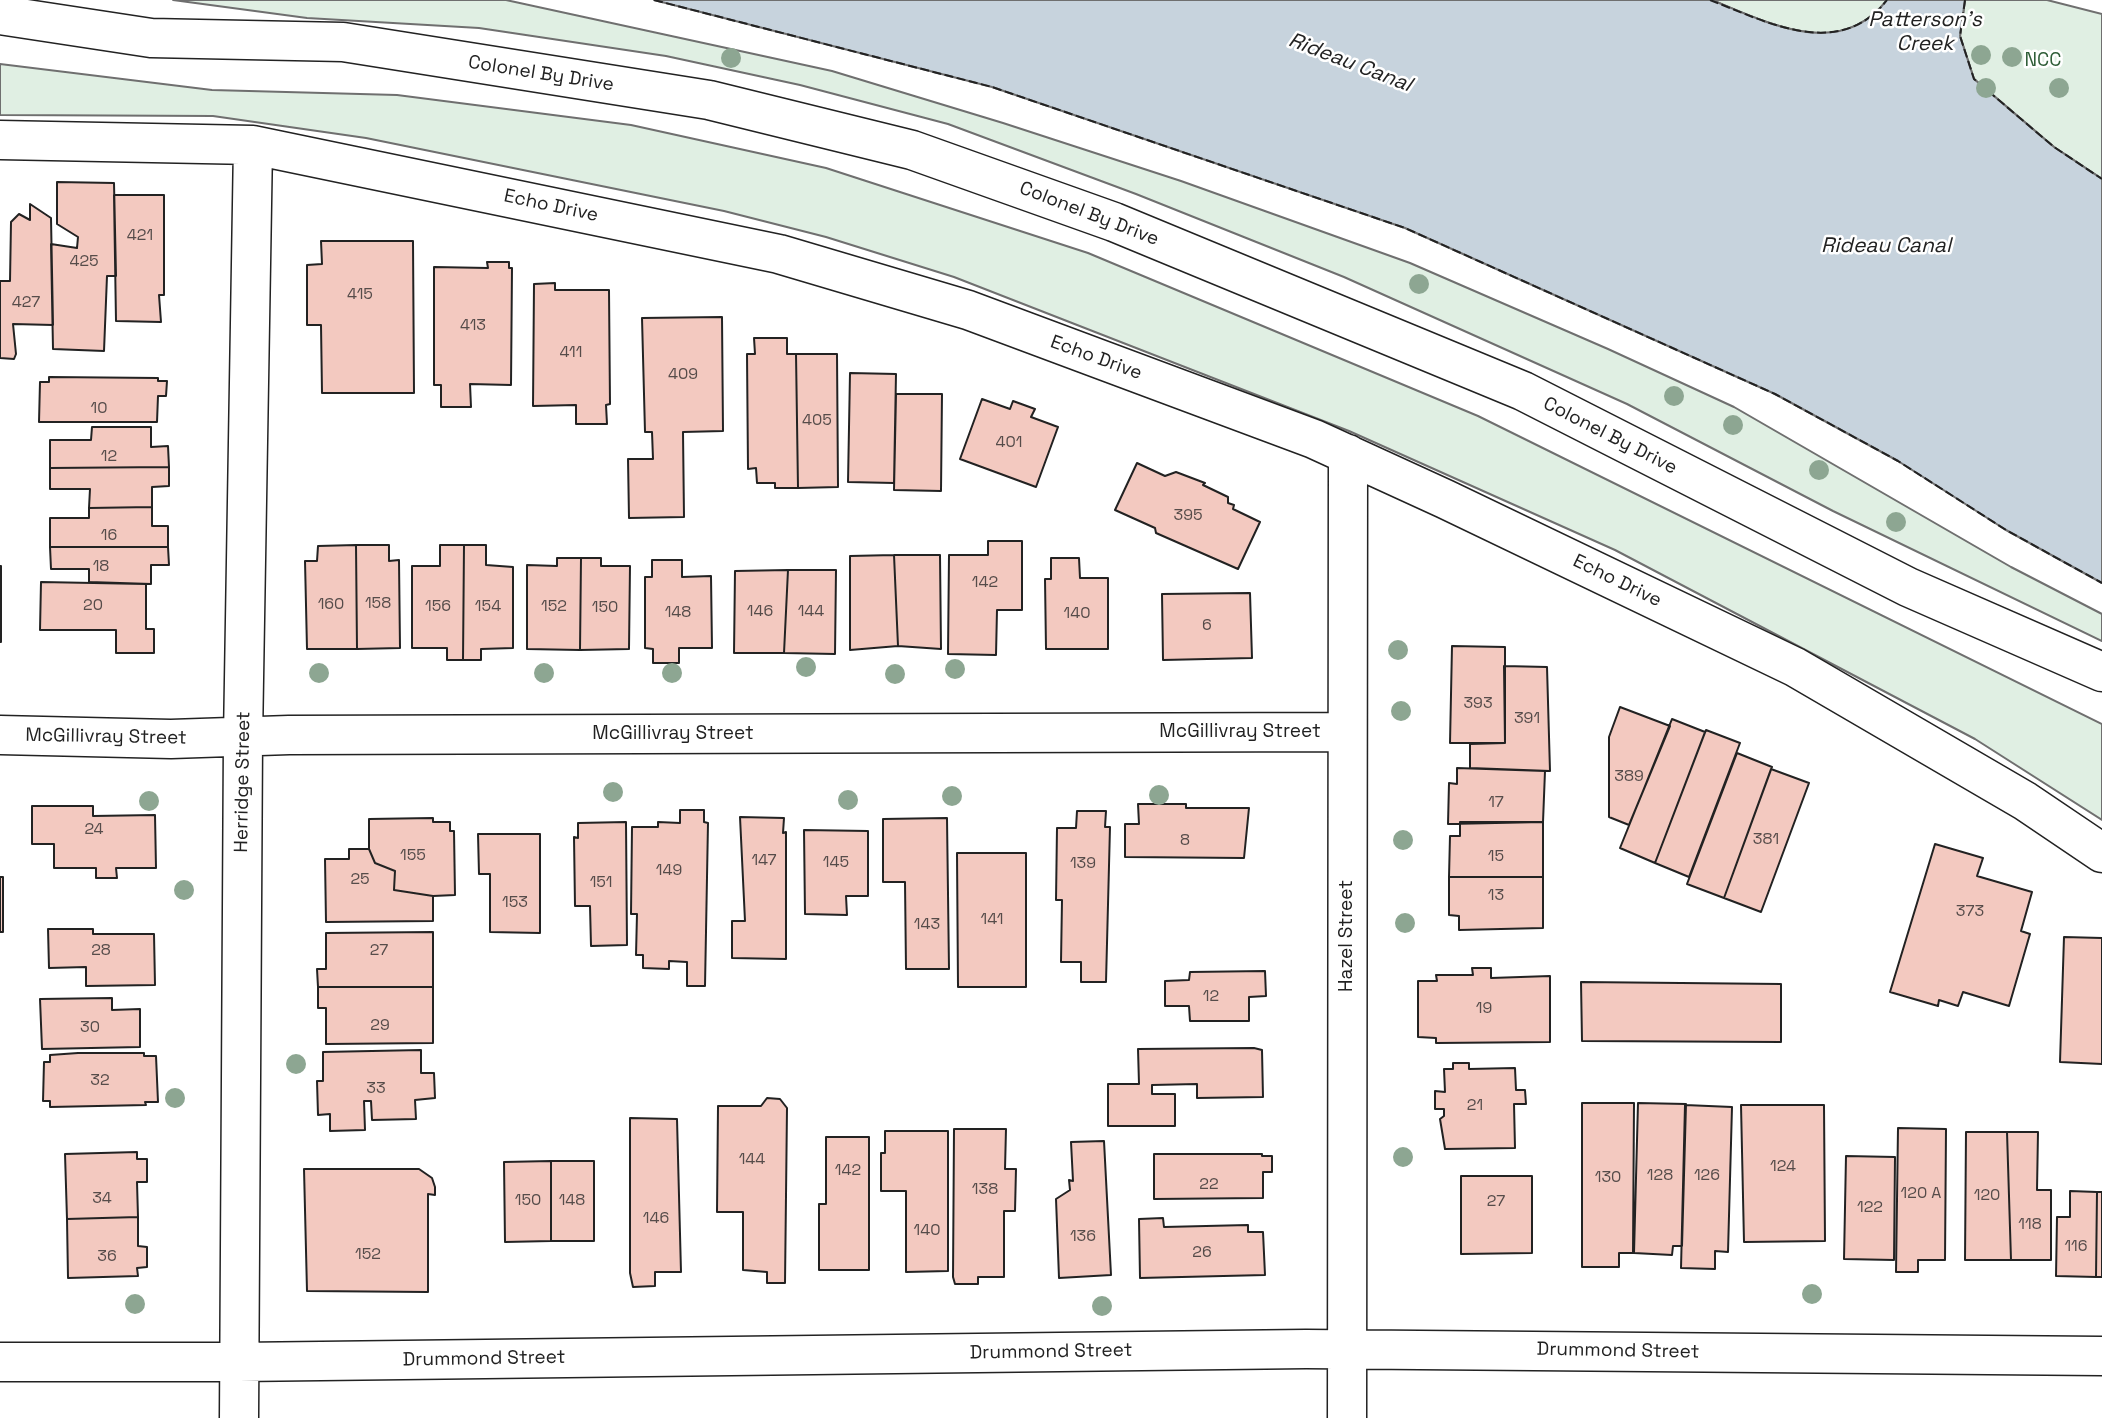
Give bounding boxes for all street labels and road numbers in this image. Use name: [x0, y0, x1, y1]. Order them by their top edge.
street label: Colonel By Drive: [466, 51, 616, 97]
street label: Colonel By Drive: [1016, 177, 1162, 251]
street label: Echo Drive: [502, 185, 600, 227]
street label: Echo Drive: [1047, 331, 1145, 385]
street label: Colonel By Drive: [1539, 392, 1681, 480]
street label: Echo Drive: [1569, 550, 1665, 612]
street label: Herridge Street: [230, 711, 256, 853]
street label: McGillivray Street: [1159, 721, 1321, 743]
street label: McGillivray Street: [592, 723, 754, 745]
street label: McGillivray Street: [25, 724, 187, 750]
street label: Hazel Street: [1336, 880, 1358, 992]
street label: Drummond Street: [1536, 1338, 1700, 1364]
street label: Drummond Street: [969, 1339, 1133, 1365]
street label: Drummond Street: [402, 1346, 566, 1372]

